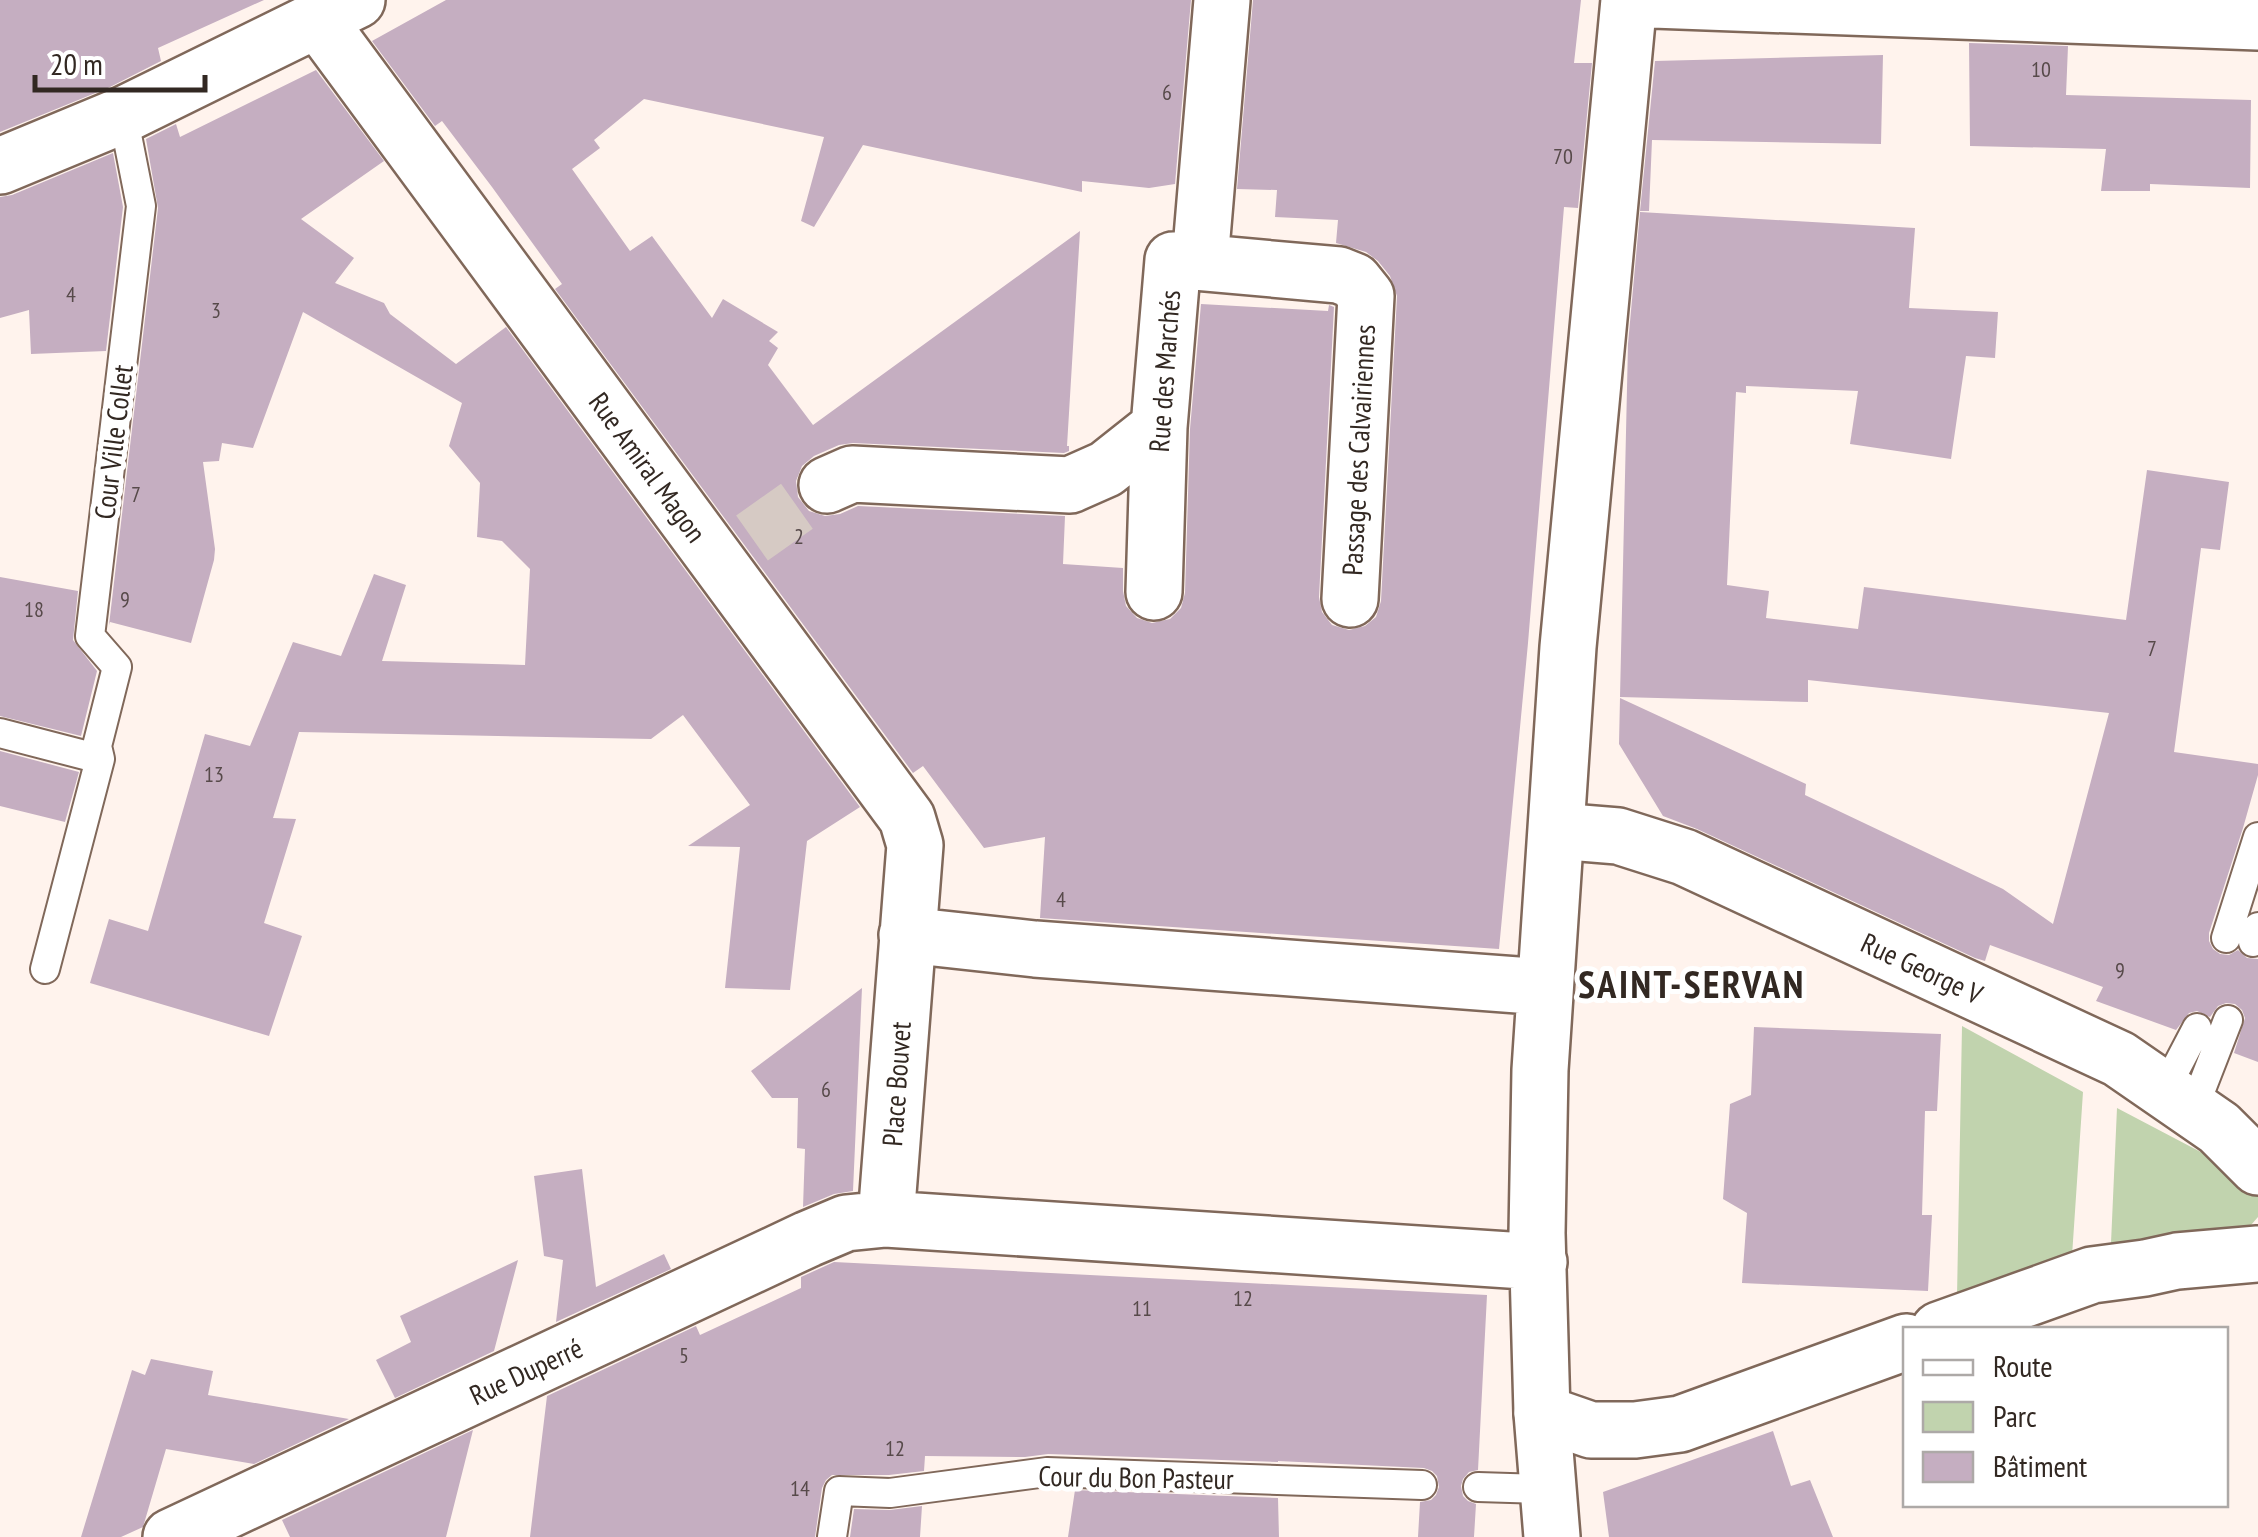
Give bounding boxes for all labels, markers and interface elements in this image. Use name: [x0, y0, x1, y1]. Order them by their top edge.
scale bar: [35, 30, 205, 92]
text: 20 m: [50, 44, 103, 83]
house number: 10: [2031, 55, 2051, 83]
house number: 6: [1162, 78, 1172, 106]
house number: 70: [1553, 142, 1573, 170]
house number: 4: [66, 280, 76, 308]
street label: Rue des Marchés: [1140, 289, 1188, 453]
house number: 3: [211, 296, 221, 324]
street label: Passage des Calvairiennes: [1333, 324, 1383, 576]
street label: Cour Ville Collet: [85, 362, 141, 521]
street label: Rue Amiral Magon: [581, 385, 715, 549]
house number: 7: [131, 480, 141, 508]
house number: 2: [794, 522, 804, 550]
house number: 9: [120, 585, 130, 613]
house number: 18: [24, 595, 44, 623]
house number: 7: [2147, 634, 2157, 662]
house number: 13: [204, 760, 224, 788]
house number: 4: [1056, 885, 1066, 913]
street label: Rue George V: [1855, 924, 1990, 1013]
house number: 9: [2115, 956, 2125, 984]
district label: SAINT-SERVAN: [1578, 959, 1806, 1008]
street label: Place Bouvet: [873, 1020, 919, 1148]
house number: 6: [821, 1075, 831, 1103]
house number: 12: [1233, 1284, 1253, 1312]
house number: 11: [1132, 1294, 1152, 1322]
legend: [1903, 1327, 2228, 1507]
street label: Rue Duperré: [464, 1329, 588, 1413]
house number: 5: [679, 1341, 689, 1369]
text: Route: [1993, 1346, 2053, 1385]
text: Parc: [1993, 1396, 2037, 1435]
house number: 12: [885, 1434, 905, 1462]
text: Bâtiment: [1993, 1446, 2088, 1485]
street label: Cour du Bon Pasteur: [1038, 1457, 1234, 1497]
house number: 14: [790, 1474, 810, 1502]

